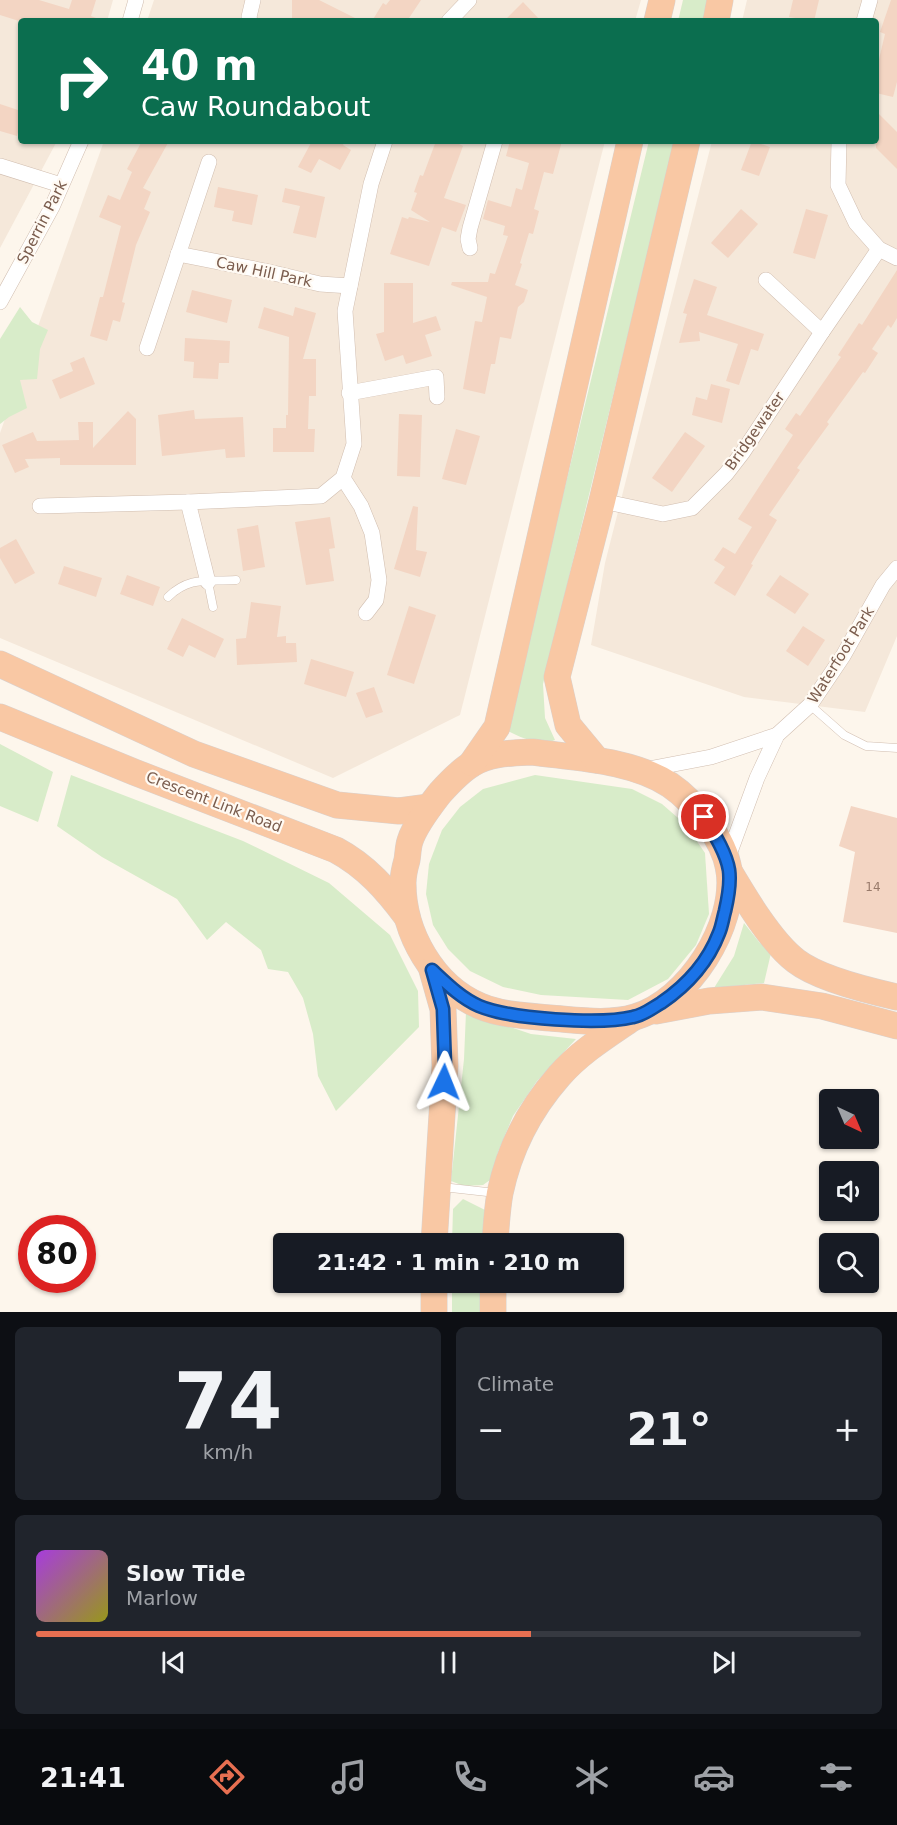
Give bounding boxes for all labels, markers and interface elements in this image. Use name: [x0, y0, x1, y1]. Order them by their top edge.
text: 40 m: [141, 41, 258, 90]
icon: right: [42, 42, 120, 120]
text: Caw Roundabout: [141, 91, 370, 122]
street label: Sperrin Park: [13, 177, 71, 267]
street label: Caw Hill Park: [214, 253, 314, 291]
street label: Bridgewater: [721, 388, 789, 474]
street label: Waterfoot Park: [804, 603, 878, 707]
street label: Crescent Link Road: [143, 768, 285, 836]
pin: [678, 791, 729, 842]
icon: arrive: [687, 800, 720, 833]
house number: 14: [865, 880, 881, 894]
position arrow: [412, 1050, 476, 1114]
north arrow: [819, 1089, 879, 1149]
map controls: [819, 1089, 879, 1293]
button: sound: [819, 1161, 879, 1221]
speed limit sign: 80: [18, 1215, 96, 1293]
button: search: [819, 1233, 879, 1293]
text: 21:42 · 1 min · 210 m: [317, 1250, 580, 1275]
text: 74: [174, 1356, 282, 1446]
text: Climate: [477, 1372, 554, 1396]
text: 21°: [626, 1403, 712, 1456]
text: −: [477, 1410, 505, 1449]
text: +: [833, 1410, 861, 1449]
text: km/h: [203, 1440, 253, 1464]
text: Slow Tide: [126, 1561, 246, 1586]
text: Marlow: [126, 1586, 198, 1610]
icon: previous: [157, 1646, 190, 1679]
icon: pause: [432, 1646, 465, 1679]
icon: next: [707, 1646, 740, 1679]
icon: directions: [206, 1756, 248, 1798]
icon: music: [328, 1756, 370, 1798]
icon: phone: [449, 1756, 491, 1798]
icon: climate: [571, 1756, 613, 1798]
icon: car: [693, 1756, 735, 1798]
icon: filters: [815, 1756, 857, 1798]
text: 21:41: [40, 1762, 126, 1793]

